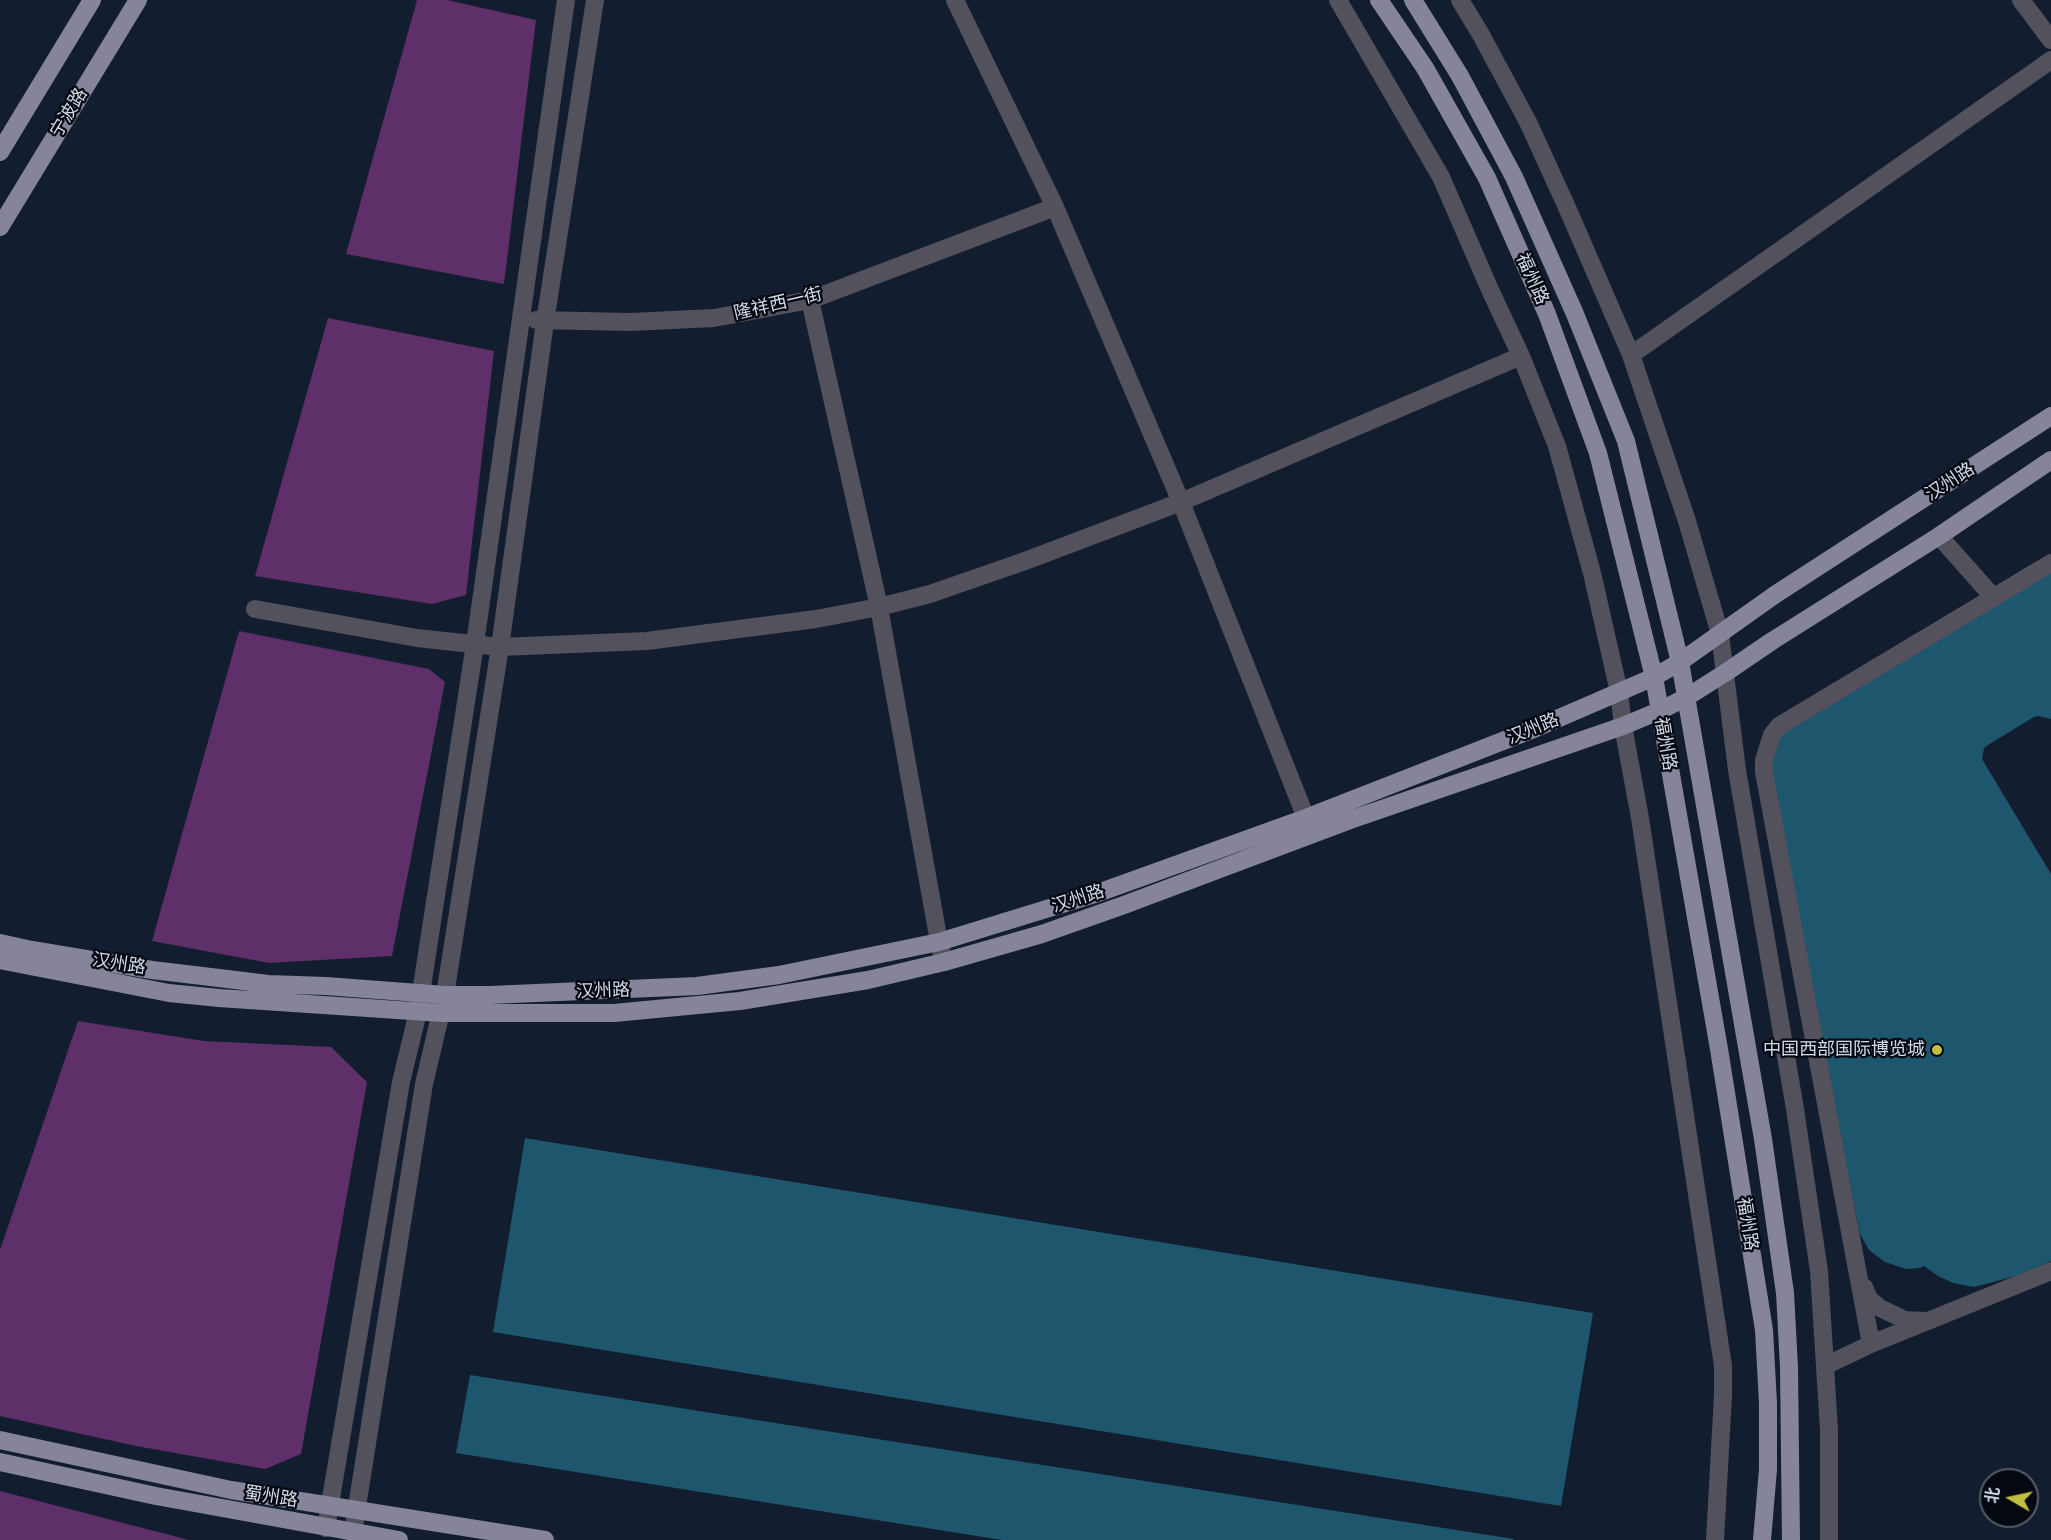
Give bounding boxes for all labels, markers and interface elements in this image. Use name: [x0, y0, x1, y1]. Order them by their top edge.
street label: 宁波路: [46, 84, 92, 142]
street label: 福州路: [1511, 250, 1553, 308]
street label: 隆祥西一街: [732, 283, 824, 325]
street label: 汉州路: [1921, 458, 1979, 506]
street label: 汉州路: [1504, 709, 1562, 749]
street label: 福州路: [1650, 716, 1680, 772]
street label: 汉州路: [1049, 880, 1107, 918]
street label: 汉州路: [91, 949, 147, 979]
street label: 汉州路: [576, 979, 630, 1003]
place label: 中国西部国际博览城: [1763, 1039, 1925, 1061]
marker: 中国西部国际博览城: [1930, 1043, 1944, 1057]
street label: 福州路: [1732, 1196, 1762, 1252]
north arrow: [1979, 1468, 2039, 1528]
street label: 蜀州路: [243, 1482, 299, 1512]
text: 北: [1982, 1486, 2003, 1505]

